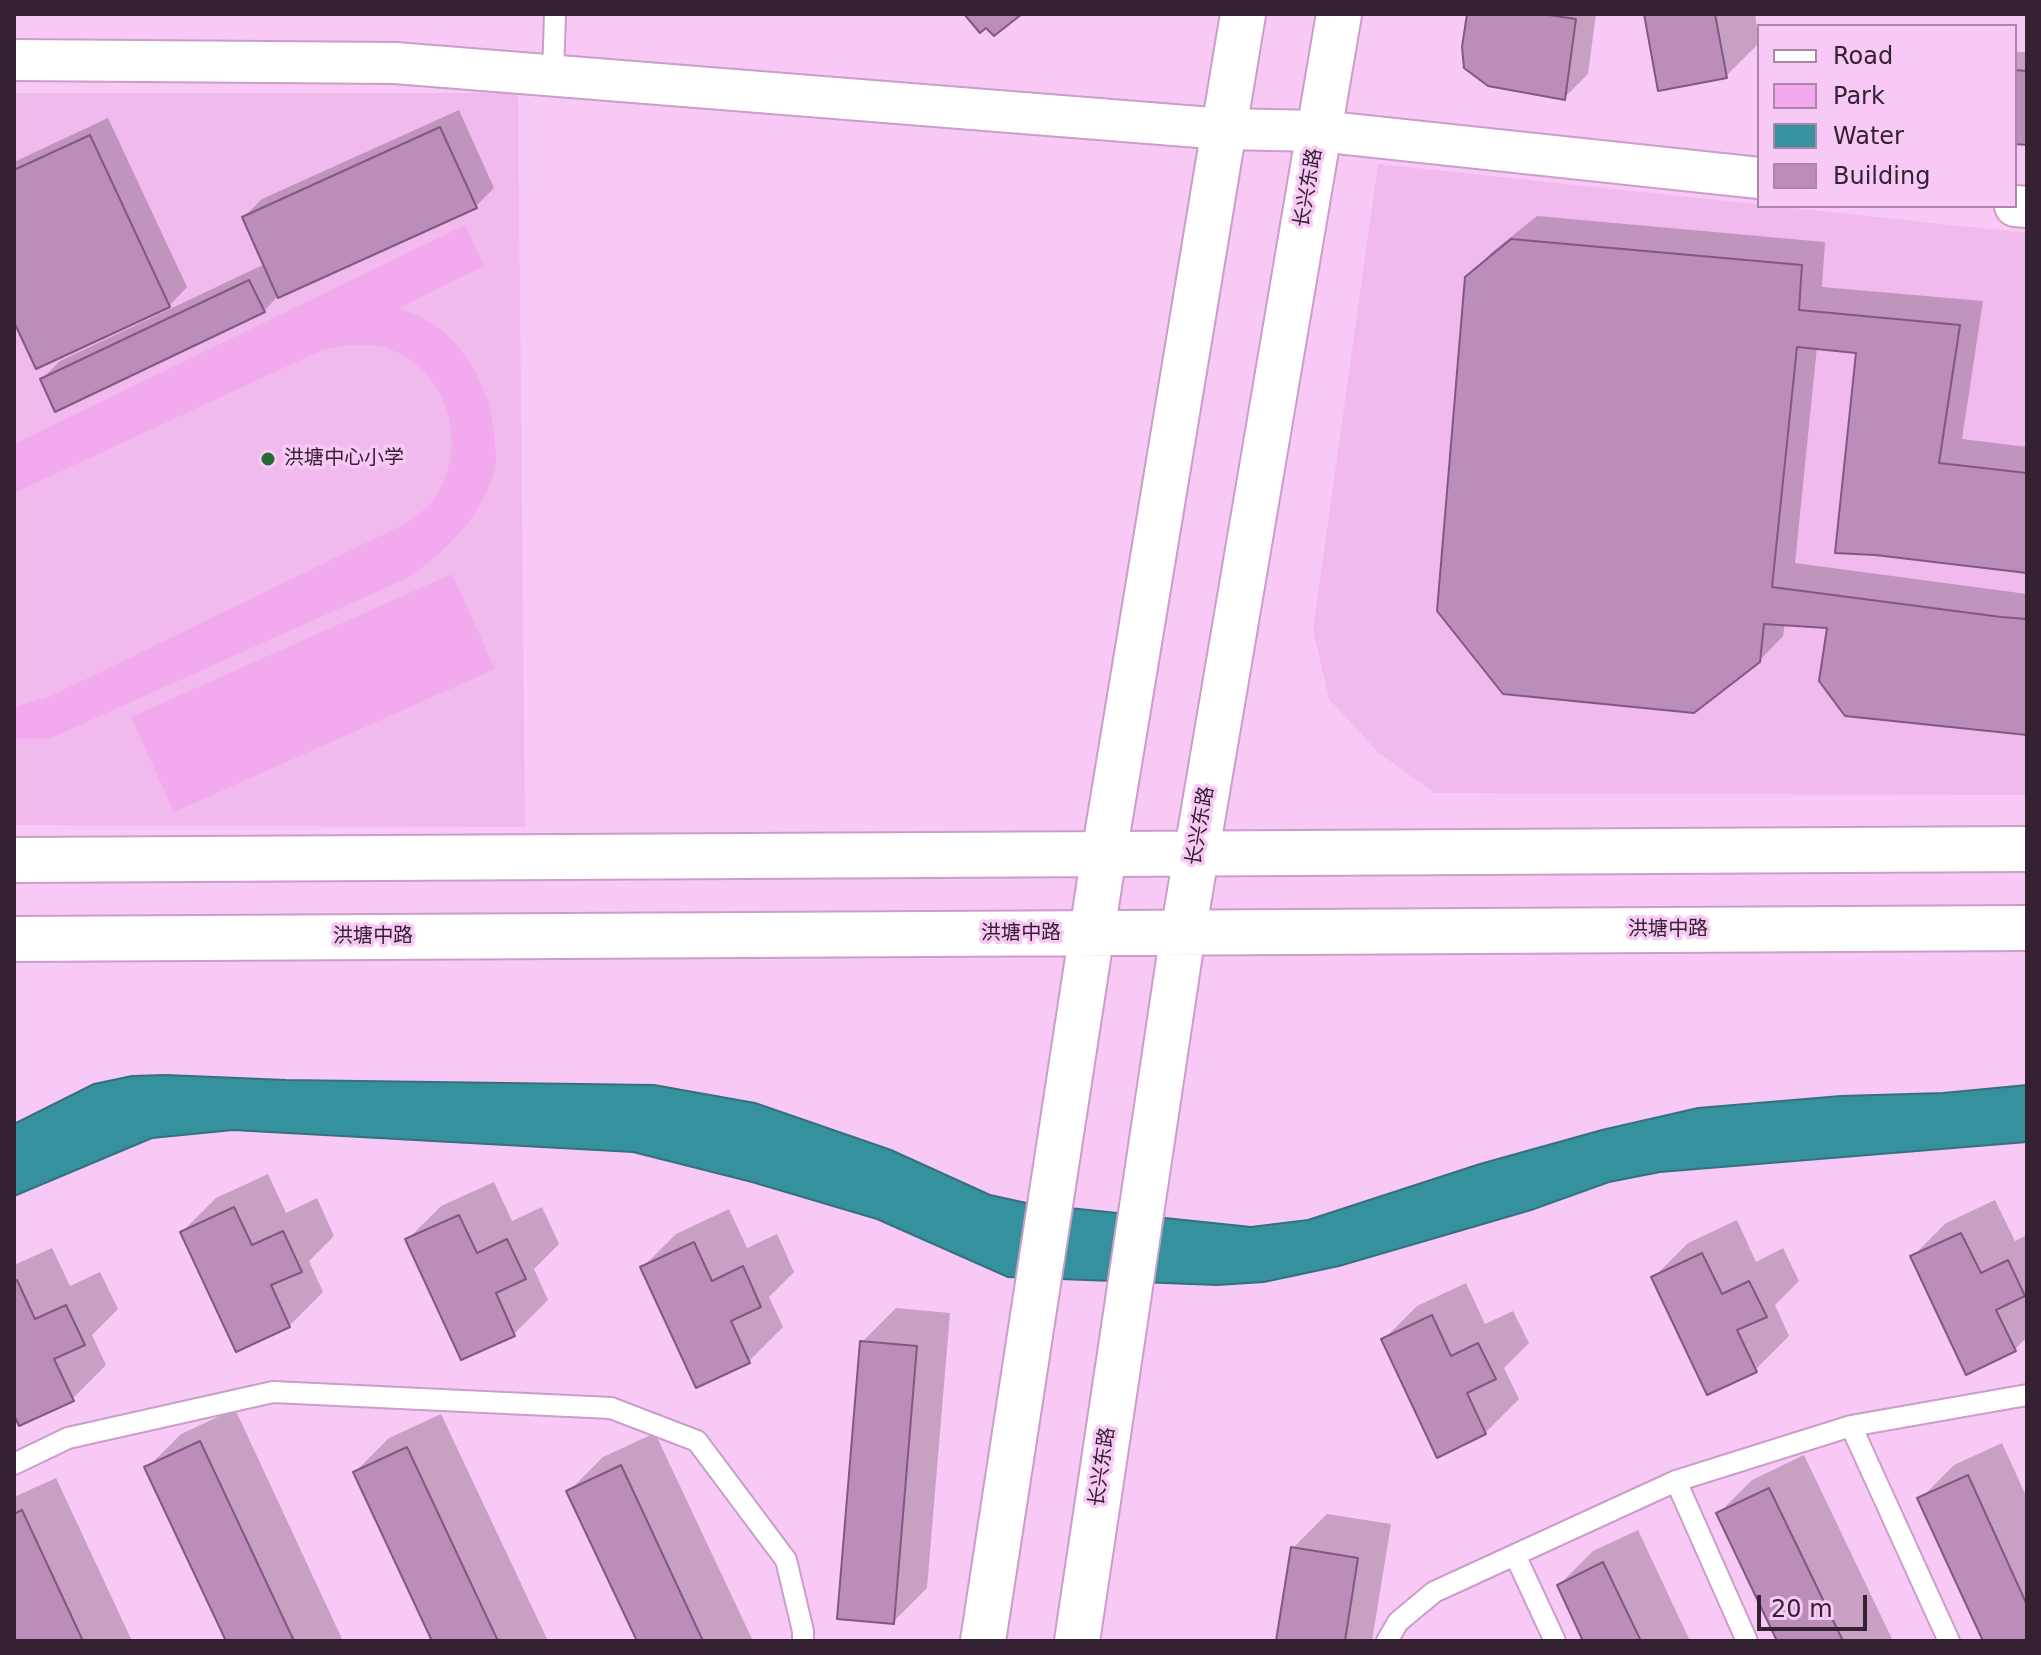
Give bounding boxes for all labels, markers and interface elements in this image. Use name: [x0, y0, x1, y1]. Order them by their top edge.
legend: [1757, 24, 2017, 208]
text: Road: [1833, 42, 1893, 70]
text: Park: [1833, 82, 1885, 110]
text: Water: [1833, 122, 1904, 150]
street label: 长兴东路: [1290, 147, 1328, 229]
text: Building: [1833, 162, 1930, 190]
place label: 洪塘中心小学: [284, 447, 404, 471]
marker: 洪塘中心小学: [259, 450, 277, 468]
street label: 长兴东路: [1182, 785, 1220, 867]
street label: 洪塘中路: [1628, 918, 1708, 942]
street label: 洪塘中路: [981, 922, 1061, 946]
street label: 洪塘中路: [333, 925, 413, 949]
street label: 长兴东路: [1086, 1426, 1120, 1508]
scale bar: [1761, 1579, 1871, 1629]
text: 20 m: [1771, 1595, 1833, 1623]

